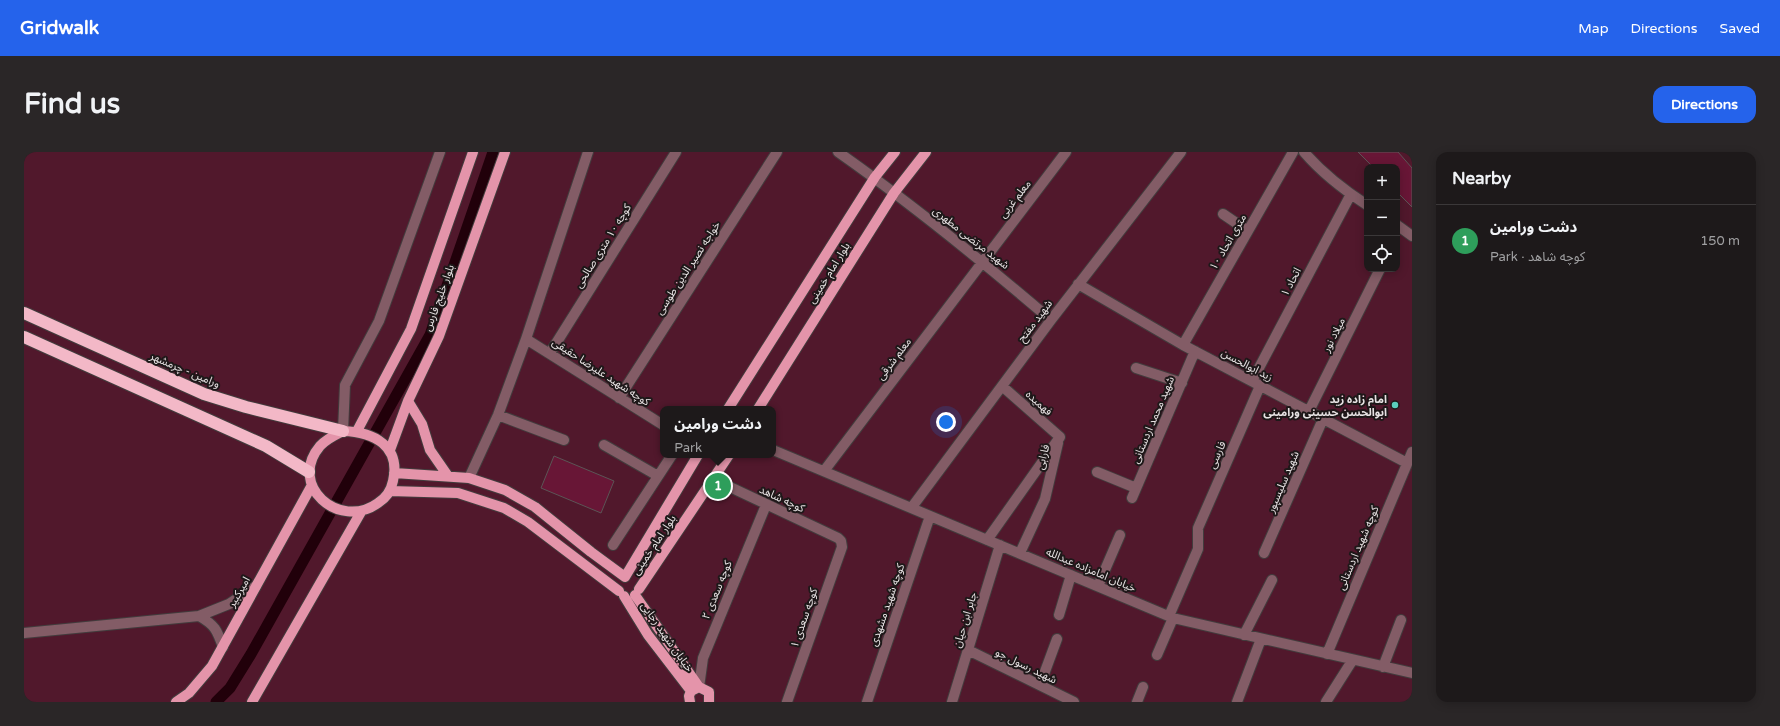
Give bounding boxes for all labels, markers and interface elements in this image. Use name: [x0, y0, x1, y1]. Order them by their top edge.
text: Gridwalk: [20, 17, 99, 39]
text: Map: [1578, 20, 1609, 37]
text: Directions: [1631, 20, 1698, 37]
text: Saved: [1720, 20, 1760, 37]
button: Directions: [1653, 86, 1756, 123]
text: Find us: [24, 87, 120, 121]
map controls: [1364, 164, 1400, 272]
button: +: [1364, 164, 1400, 200]
text: Nearby: [1452, 168, 1511, 189]
street label: معلم غربی: [996, 177, 1036, 222]
button: −: [1364, 200, 1400, 236]
street label: کوچه ۱۰ متری صالحی: [572, 201, 635, 291]
street label: شهید مرتضی مطهری: [930, 204, 1012, 272]
street label: ۱۰ متری اتحاد: [1207, 212, 1249, 272]
text: دشت ورامین: [1490, 218, 1577, 236]
street label: خواجه نصیر الدین طوسی: [653, 219, 723, 317]
text: 1: [1461, 233, 1469, 249]
text: 150 m: [1700, 233, 1740, 249]
button: locate: [1364, 236, 1400, 272]
street label: بلوار امام خمینی: [805, 240, 854, 306]
text: Park · کوچه شاهد: [1490, 249, 1585, 265]
street label: بلوار خلیج فارس: [421, 263, 458, 333]
street label: اتحاد ۱: [1278, 265, 1304, 299]
street label: شهید مفتح: [1015, 297, 1056, 345]
street label: میلاد نور: [1319, 315, 1348, 355]
street label: معلم شرقی: [874, 335, 916, 384]
street label: کوچه شهید علیرضا حقیقی: [549, 336, 653, 410]
street label: زید ابوالحسن: [1219, 346, 1275, 384]
street label: ورامین - چرمشهر: [147, 349, 222, 392]
street label: شهید محمد اردستانی: [1129, 374, 1177, 466]
street label: فهمیده: [1023, 388, 1055, 418]
place label: امام زاده زید ابوالحسن حسینی ورامینی: [1263, 393, 1387, 419]
marker: امام زاده زید ابوالحسن حسینی ورامینی: [1390, 400, 1400, 410]
popup: [660, 406, 776, 458]
your location: [936, 412, 956, 432]
text: دشت ورامین: [674, 415, 762, 433]
street label: فارسی: [1205, 439, 1229, 471]
text: Park: [674, 440, 702, 456]
street label: فارابی: [1034, 443, 1052, 471]
street label: شهید سلیسپور: [1264, 449, 1303, 516]
pin: 1: [705, 471, 731, 501]
street label: کوچه شاهد: [757, 483, 807, 516]
street label: کوچه شهید اردستانی: [1334, 504, 1383, 592]
street label: بلوار امام خمینی: [629, 513, 680, 578]
street label: خیابان امامزاده عبدالله: [1044, 545, 1138, 595]
street label: کوچه سعدی ۲: [699, 558, 736, 622]
street label: کوچه شهید مشهدی: [867, 562, 908, 648]
street label: امیرکبیر: [225, 574, 253, 611]
street label: کوچه سعدی ۱: [788, 586, 821, 650]
street label: جابر ابن حیان: [950, 590, 980, 649]
street label: خیابان شهید رجایی: [638, 600, 696, 675]
street label: شهید رسول جو: [993, 646, 1059, 687]

